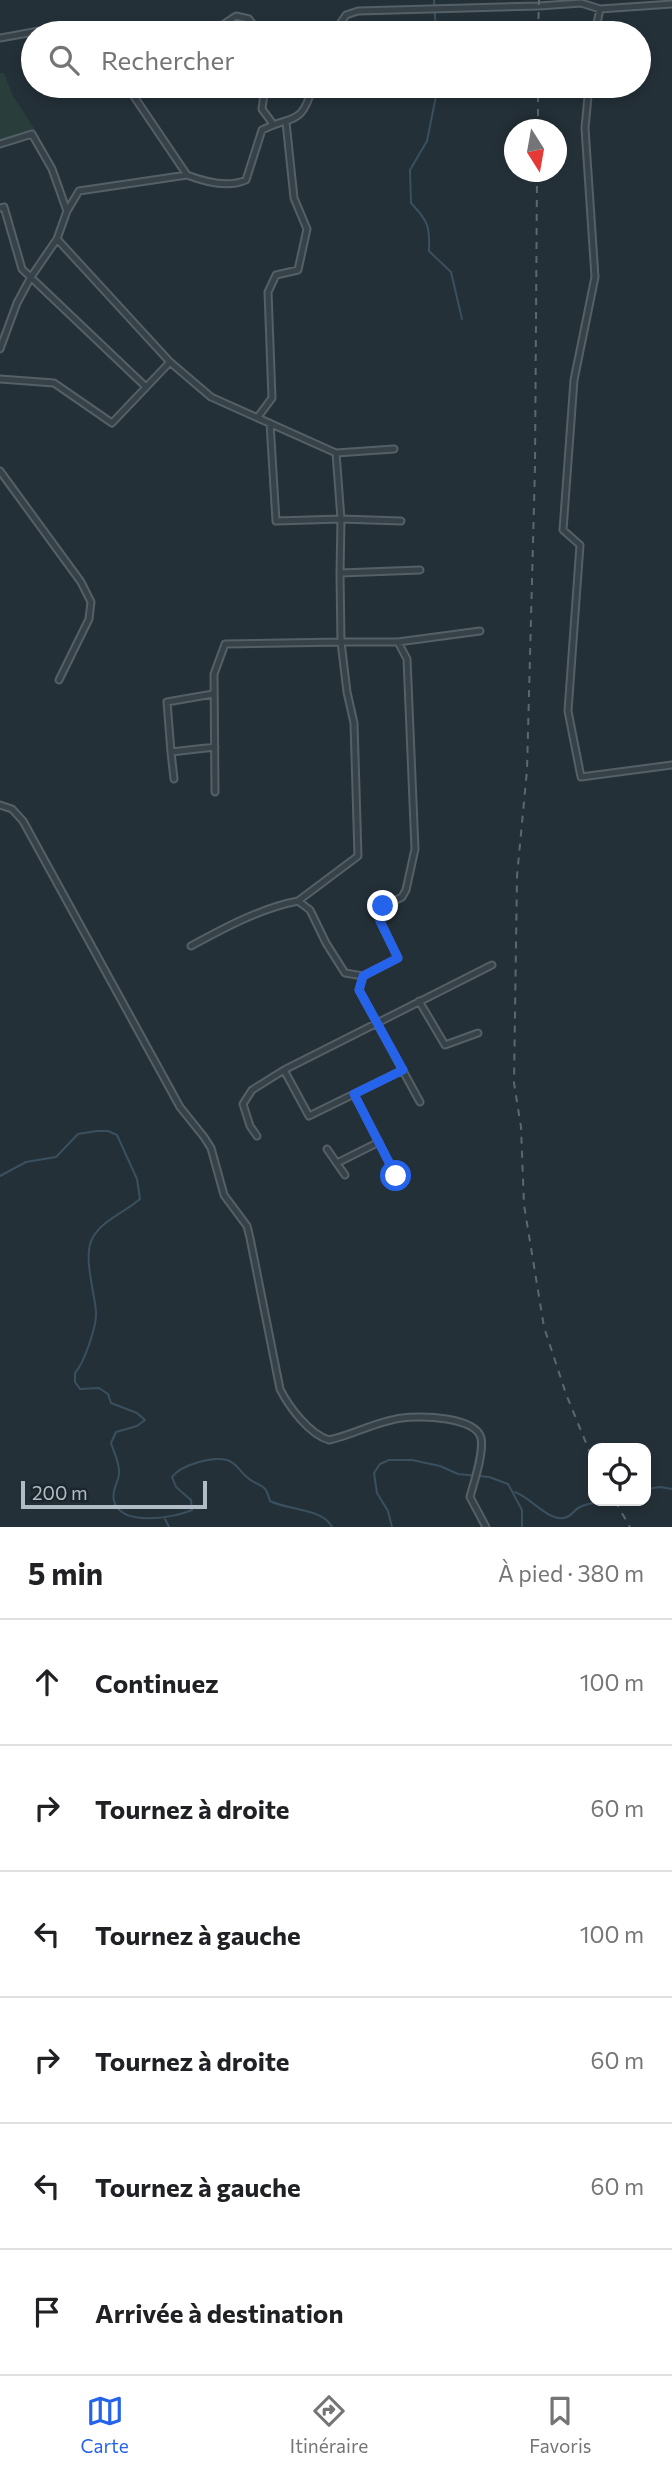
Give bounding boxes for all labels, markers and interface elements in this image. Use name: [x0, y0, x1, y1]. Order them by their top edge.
search box: [21, 21, 651, 98]
icon: search: [45, 41, 83, 79]
text: Rechercher: [101, 44, 235, 75]
north arrow: [504, 119, 567, 182]
route end: [367, 890, 398, 921]
route start: [380, 1160, 411, 1191]
map controls: [588, 1443, 651, 1506]
button: locate: [588, 1443, 651, 1506]
scale bar: [21, 1478, 206, 1510]
text: 200 m: [32, 1481, 88, 1504]
text: 5 min: [28, 1554, 103, 1591]
text: À pied · 380 m: [498, 1559, 644, 1587]
icon: ahead: [28, 1663, 66, 1701]
text: Continuez: [95, 1667, 219, 1698]
text: 100 m: [580, 1668, 644, 1696]
icon: right: [28, 1789, 66, 1827]
text: Tournez à droite: [95, 1793, 290, 1824]
text: 60 m: [591, 1794, 644, 1822]
icon: left: [28, 1915, 66, 1953]
text: Tournez à gauche: [95, 1919, 301, 1950]
text: 100 m: [580, 1920, 644, 1948]
icon: right: [28, 2041, 66, 2079]
text: Tournez à droite: [95, 2045, 290, 2076]
text: 60 m: [591, 2046, 644, 2074]
icon: left: [28, 2167, 66, 2205]
text: Tournez à gauche: [95, 2171, 301, 2202]
text: 60 m: [591, 2172, 644, 2200]
icon: arrive: [28, 2293, 66, 2331]
text: Arrivée à destination: [95, 2297, 343, 2328]
tab: Carte: [81, 2392, 129, 2457]
tab: Itinéraire: [290, 2392, 368, 2457]
tab: Favoris: [529, 2392, 591, 2457]

